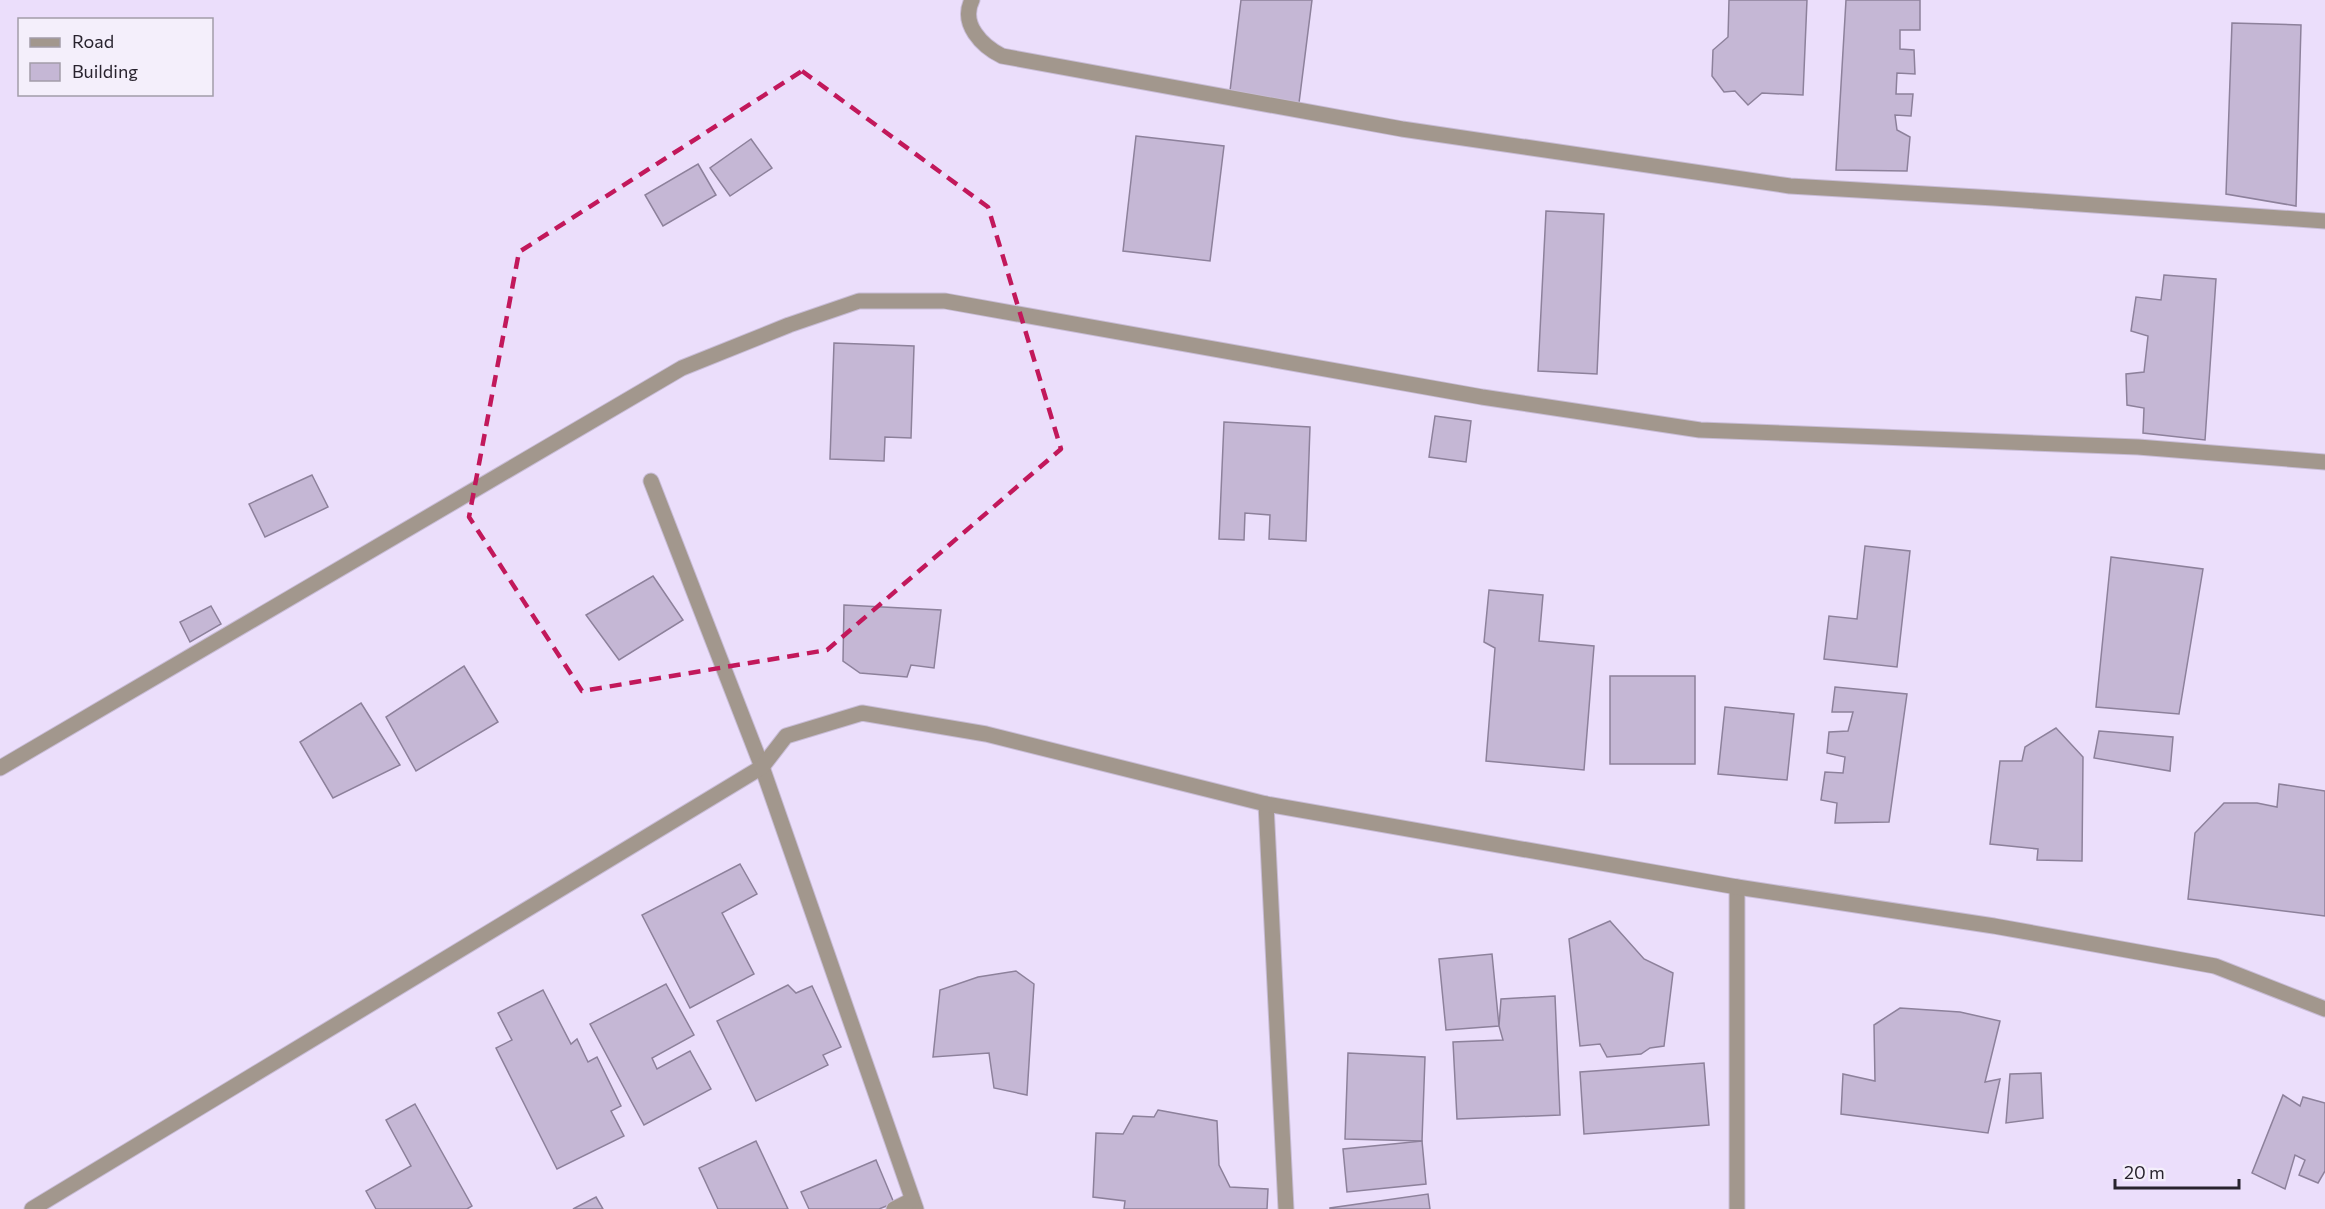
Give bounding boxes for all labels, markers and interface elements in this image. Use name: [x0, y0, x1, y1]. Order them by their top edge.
legend: [18, 18, 213, 96]
text: Road: [72, 30, 114, 52]
text: Building: [72, 60, 138, 82]
scale bar: [2115, 1152, 2240, 1190]
text: 20 m: [2124, 1161, 2165, 1183]

